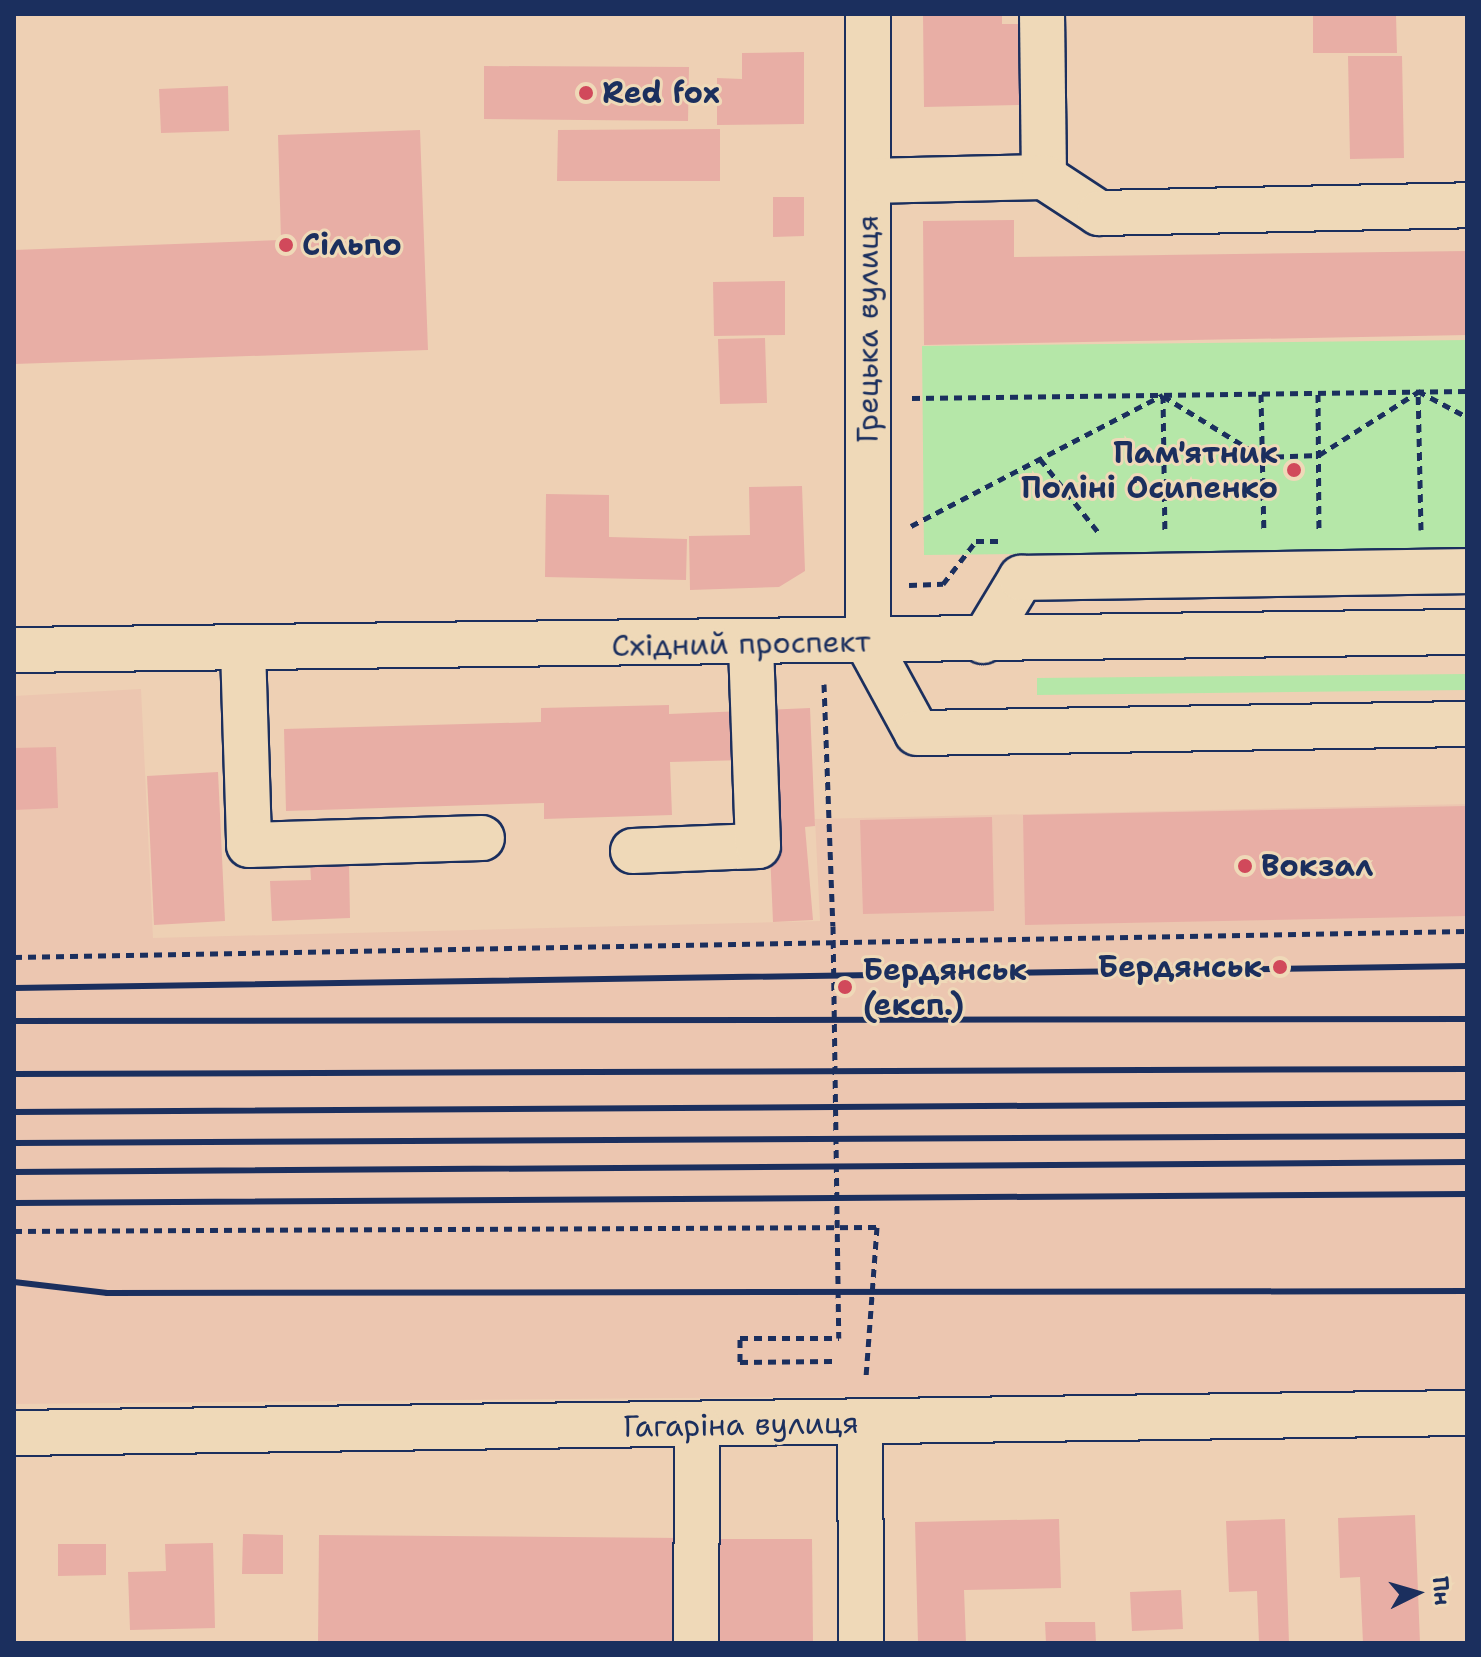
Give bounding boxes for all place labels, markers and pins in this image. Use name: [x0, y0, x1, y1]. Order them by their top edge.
place label: Red fox: [602, 75, 720, 111]
marker: Red fox: [577, 84, 595, 102]
place label: Сільпо: [302, 227, 402, 263]
marker: Сільпо: [277, 236, 295, 254]
place label: Пам'ятник Поліні Осипенко: [1021, 435, 1278, 506]
marker: Пам'ятник Поліні Осипенко: [1285, 461, 1303, 479]
place label: Вокзал: [1261, 848, 1373, 884]
marker: Вокзал: [1236, 857, 1254, 875]
place label: Бердянськ: [1098, 949, 1262, 985]
place label: Бердянськ (експ.): [863, 952, 1027, 1022]
marker: Бердянськ: [1269, 956, 1291, 978]
marker: Бердянськ (експ.): [834, 976, 856, 998]

